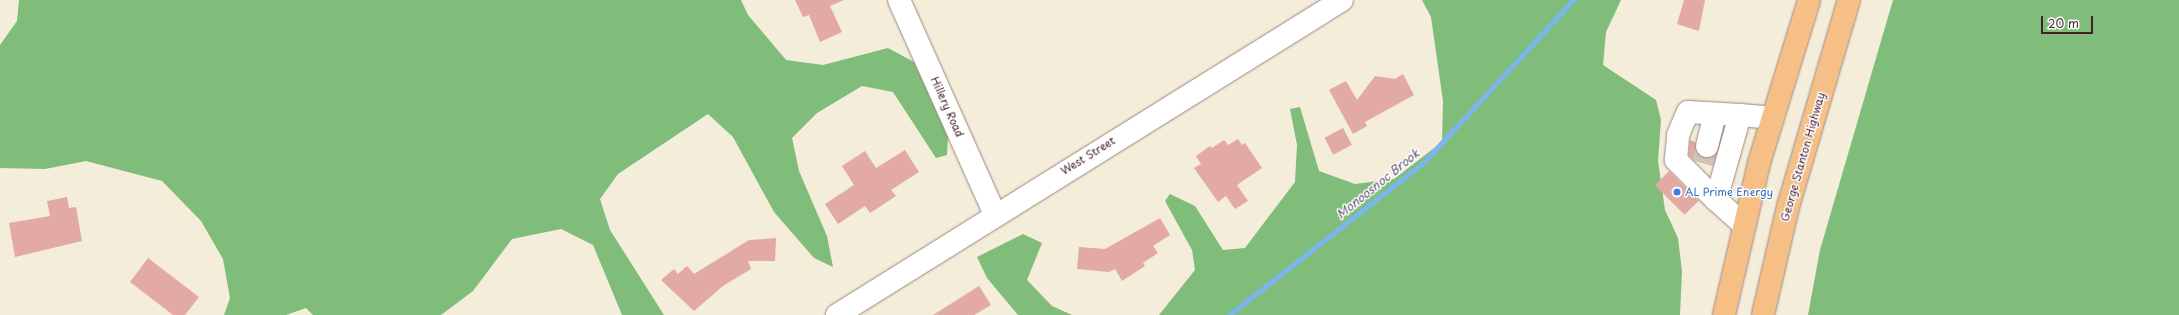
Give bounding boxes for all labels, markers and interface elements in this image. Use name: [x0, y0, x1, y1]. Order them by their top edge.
scale bar: [2043, 8, 2095, 34]
text: 20 m: [2048, 14, 2079, 32]
street label: Hillery Road: [928, 75, 966, 139]
street label: George Stanton Highway: [1778, 91, 1828, 223]
street label: West Street: [1058, 134, 1118, 178]
water label: Monoosnoc Brook: [1333, 146, 1423, 222]
place label: AL Prime Energy: [1685, 185, 1774, 199]
marker: AL Prime Energy: [1672, 187, 1682, 197]

